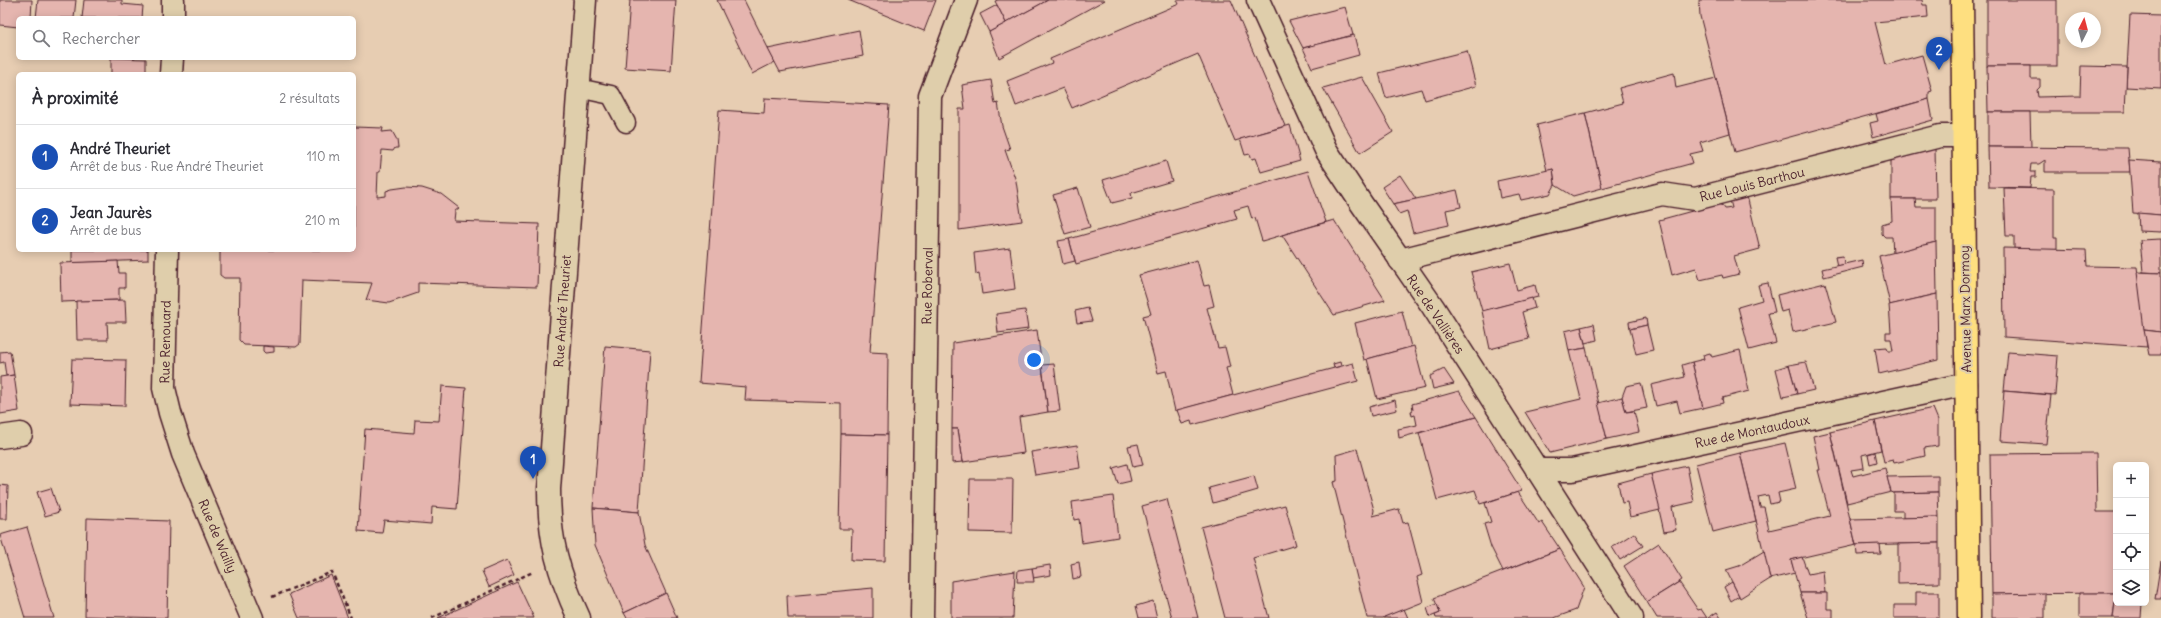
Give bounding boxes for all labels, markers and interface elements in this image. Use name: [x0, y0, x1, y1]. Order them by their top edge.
north arrow: [2065, 12, 2101, 48]
search box: [16, 16, 356, 60]
icon: search: [30, 27, 52, 49]
text: Rechercher: [62, 29, 140, 48]
pin: 2: [1926, 37, 1952, 70]
text: À proximité: [32, 87, 118, 109]
text: 2 résultats: [279, 90, 340, 107]
text: André Theuriet: [70, 139, 170, 158]
text: 1: [42, 148, 48, 165]
text: 110 m: [307, 148, 340, 165]
text: Arrêt de bus · Rue André Theuriet: [70, 158, 263, 175]
street label: Rue Louis Barthou: [1698, 163, 1807, 206]
text: Jean Jaurès: [70, 203, 152, 222]
text: 2: [41, 212, 49, 229]
text: 210 m: [305, 212, 340, 229]
text: Arrêt de bus: [70, 222, 141, 239]
street label: Avenue Marx Dormoy: [1956, 245, 1975, 373]
street label: Rue Roberval: [918, 247, 937, 325]
street label: Rue André Theuriet: [550, 254, 575, 368]
street label: Rue de Vallières: [1403, 271, 1468, 357]
street label: Rue Renouard: [156, 300, 175, 384]
your location: [1024, 350, 1044, 370]
street label: Rue de Montaudoux: [1693, 411, 1812, 452]
pin: 1: [520, 446, 546, 479]
map controls: [2113, 462, 2149, 606]
button: +: [2113, 462, 2149, 498]
street label: Rue de Wailly: [194, 497, 241, 576]
button: −: [2113, 498, 2149, 534]
button: locate: [2113, 534, 2149, 570]
button: layers: [2113, 570, 2149, 606]

